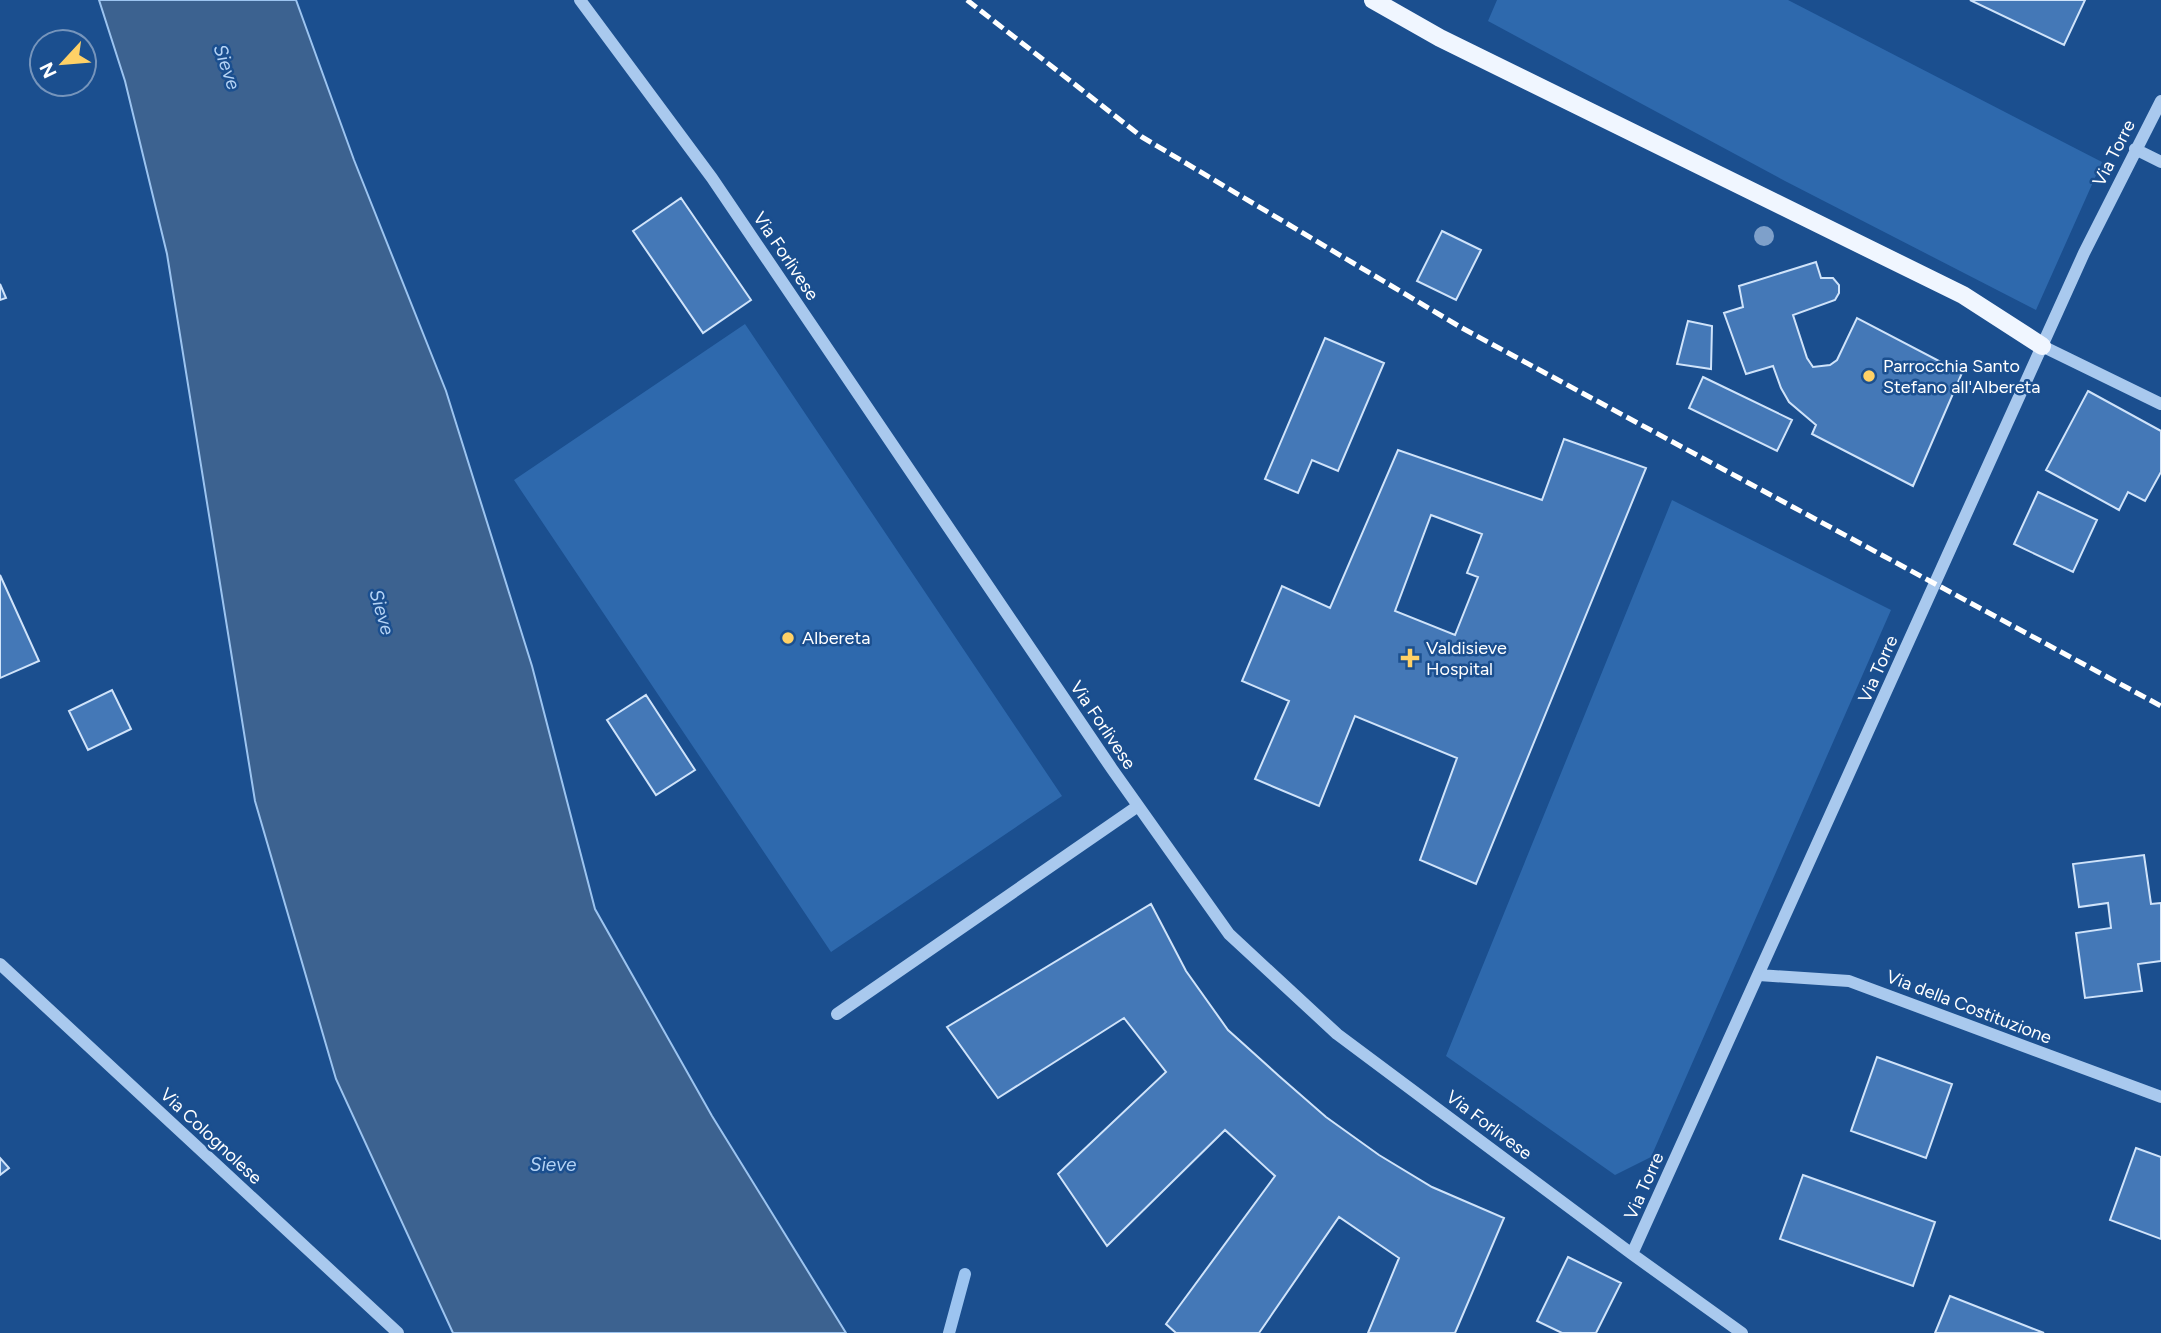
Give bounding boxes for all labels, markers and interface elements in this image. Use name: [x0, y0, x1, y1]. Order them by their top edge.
north arrow: [28, 28, 98, 98]
water label: Sieve: [209, 41, 246, 93]
text: N: [35, 59, 62, 82]
street label: Via Torre: [2088, 116, 2140, 190]
street label: Via Forlivese: [748, 208, 824, 304]
place label: Parrocchia Santo Stefano all'Albereta: [1883, 355, 2040, 398]
marker: Parrocchia Santo Stefano all'Albereta: [1861, 368, 1877, 384]
water label: Sieve: [365, 586, 400, 638]
place label: Albereta: [802, 627, 870, 649]
marker: Albereta: [780, 630, 796, 646]
street label: Via Torre: [1853, 632, 1903, 706]
place label: Valdisieve Hospital: [1426, 637, 1507, 680]
marker: Valdisieve Hospital: [1400, 648, 1420, 668]
street label: Via Forlivese: [1065, 677, 1141, 773]
street label: Via della Costituzione: [1883, 965, 2055, 1049]
street label: Via Colognolese: [156, 1083, 267, 1189]
street label: Via Forlivese: [1442, 1086, 1536, 1165]
street label: Via Torre: [1619, 1149, 1669, 1223]
water label: Sieve: [530, 1153, 577, 1176]

